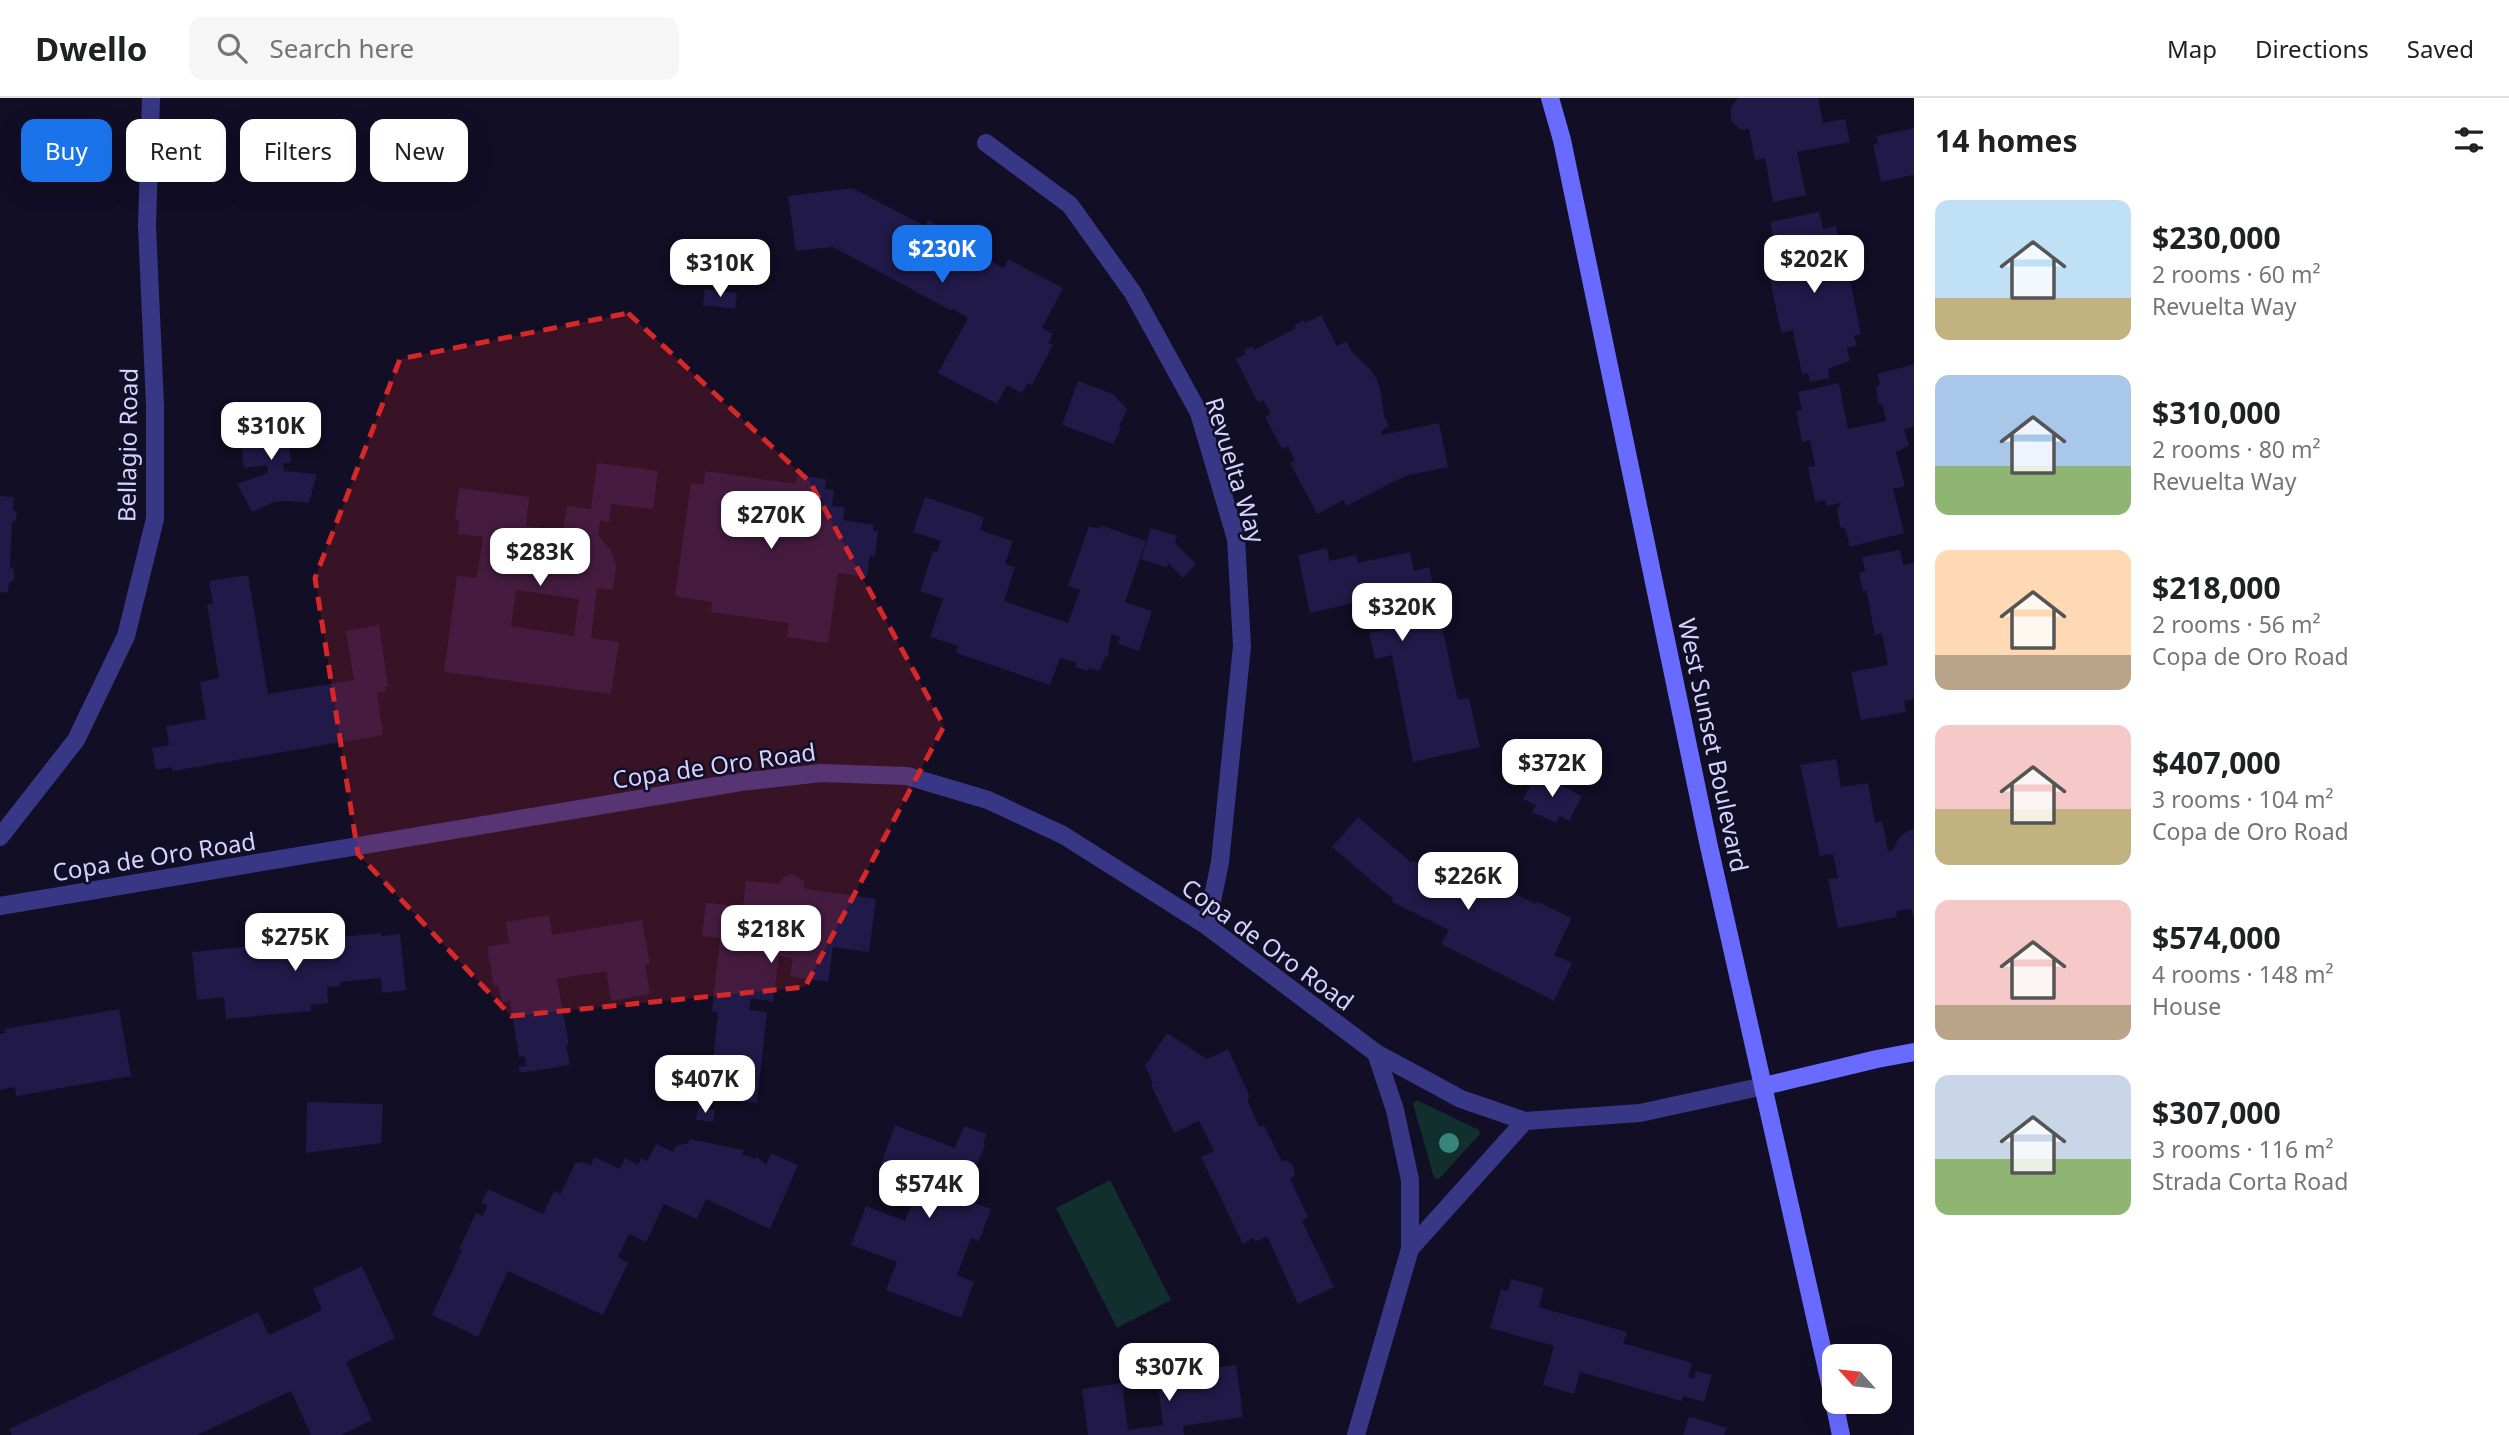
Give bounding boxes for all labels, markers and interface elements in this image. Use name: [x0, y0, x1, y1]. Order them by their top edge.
search box: [189, 17, 679, 80]
text: Dwello: [35, 26, 147, 71]
icon: search: [213, 29, 251, 67]
text: Search here: [269, 30, 414, 66]
text: Map: [2167, 32, 2217, 65]
text: Directions: [2255, 32, 2369, 65]
text: Saved: [2407, 32, 2474, 65]
chip: Buy: [21, 119, 112, 182]
chip: Rent: [126, 119, 226, 182]
chip: Filters: [240, 119, 356, 182]
chip: New: [370, 119, 468, 182]
text: 14 homes: [1935, 120, 2078, 161]
icon: filters: [2450, 121, 2488, 159]
text: $230,000: [2152, 217, 2281, 258]
pin: $230K: [893, 226, 991, 285]
icon: home: [1991, 228, 2075, 312]
text: $230K: [908, 232, 976, 264]
pin: $202K: [1765, 236, 1863, 295]
pin: $310K: [671, 240, 769, 299]
text: $202K: [1780, 242, 1848, 274]
text: $310K: [686, 246, 754, 278]
text: 2 rooms · 60 m²: [2152, 258, 2321, 290]
text: Revuelta Way: [2152, 290, 2296, 322]
street label: Bellagio Road: [109, 368, 145, 522]
text: $310,000: [2152, 392, 2281, 433]
street label: Revuelta Way: [1198, 393, 1274, 548]
pin: $310K: [222, 402, 320, 462]
icon: home: [1991, 403, 2075, 487]
text: $310K: [237, 409, 305, 441]
text: 2 rooms · 80 m²: [2152, 433, 2321, 465]
text: Revuelta Way: [2152, 465, 2296, 497]
pin: $270K: [722, 491, 820, 551]
text: $270K: [737, 498, 805, 530]
pin: $283K: [491, 528, 589, 588]
text: $283K: [506, 535, 574, 567]
text: $218,000: [2152, 567, 2281, 608]
icon: home: [1991, 578, 2075, 662]
pin: $320K: [1353, 584, 1451, 643]
text: $320K: [1368, 590, 1436, 622]
text: 2 rooms · 56 m²: [2152, 608, 2321, 640]
street label: West Sunset Boulevard: [1671, 615, 1757, 875]
text: Copa de Oro Road: [2152, 640, 2349, 672]
street label: Copa de Oro Road: [610, 734, 818, 796]
pin: $372K: [1503, 740, 1601, 799]
text: $407,000: [2152, 742, 2281, 783]
text: $372K: [1518, 746, 1586, 778]
icon: home: [1991, 753, 2075, 837]
text: 3 rooms · 104 m²: [2152, 783, 2334, 815]
text: Copa de Oro Road: [2152, 815, 2349, 847]
street label: Copa de Oro Road: [50, 824, 258, 888]
pin: $226K: [1419, 852, 1517, 912]
text: $226K: [1434, 859, 1502, 891]
street label: Copa de Oro Road: [1175, 870, 1361, 1018]
pin: $218K: [722, 906, 820, 965]
text: $218K: [737, 912, 805, 944]
pin: $275K: [246, 914, 344, 973]
text: $574,000: [2152, 917, 2281, 958]
text: $275K: [261, 920, 329, 952]
icon: home: [1991, 928, 2075, 1012]
text: 4 rooms · 148 m²: [2152, 958, 2334, 990]
text: House: [2152, 990, 2221, 1022]
pin: $407K: [656, 1056, 754, 1115]
text: $407K: [671, 1062, 739, 1094]
text: $307,000: [2152, 1092, 2281, 1133]
icon: home: [1991, 1103, 2075, 1187]
text: 3 rooms · 116 m²: [2152, 1133, 2334, 1165]
pin: $574K: [880, 1160, 978, 1220]
text: Strada Corta Road: [2152, 1165, 2348, 1197]
text: $574K: [895, 1167, 963, 1199]
pin: $307K: [1120, 1344, 1218, 1403]
north arrow: [1822, 1344, 1892, 1414]
map controls: [1822, 1344, 1892, 1414]
text: $307K: [1135, 1350, 1203, 1382]

